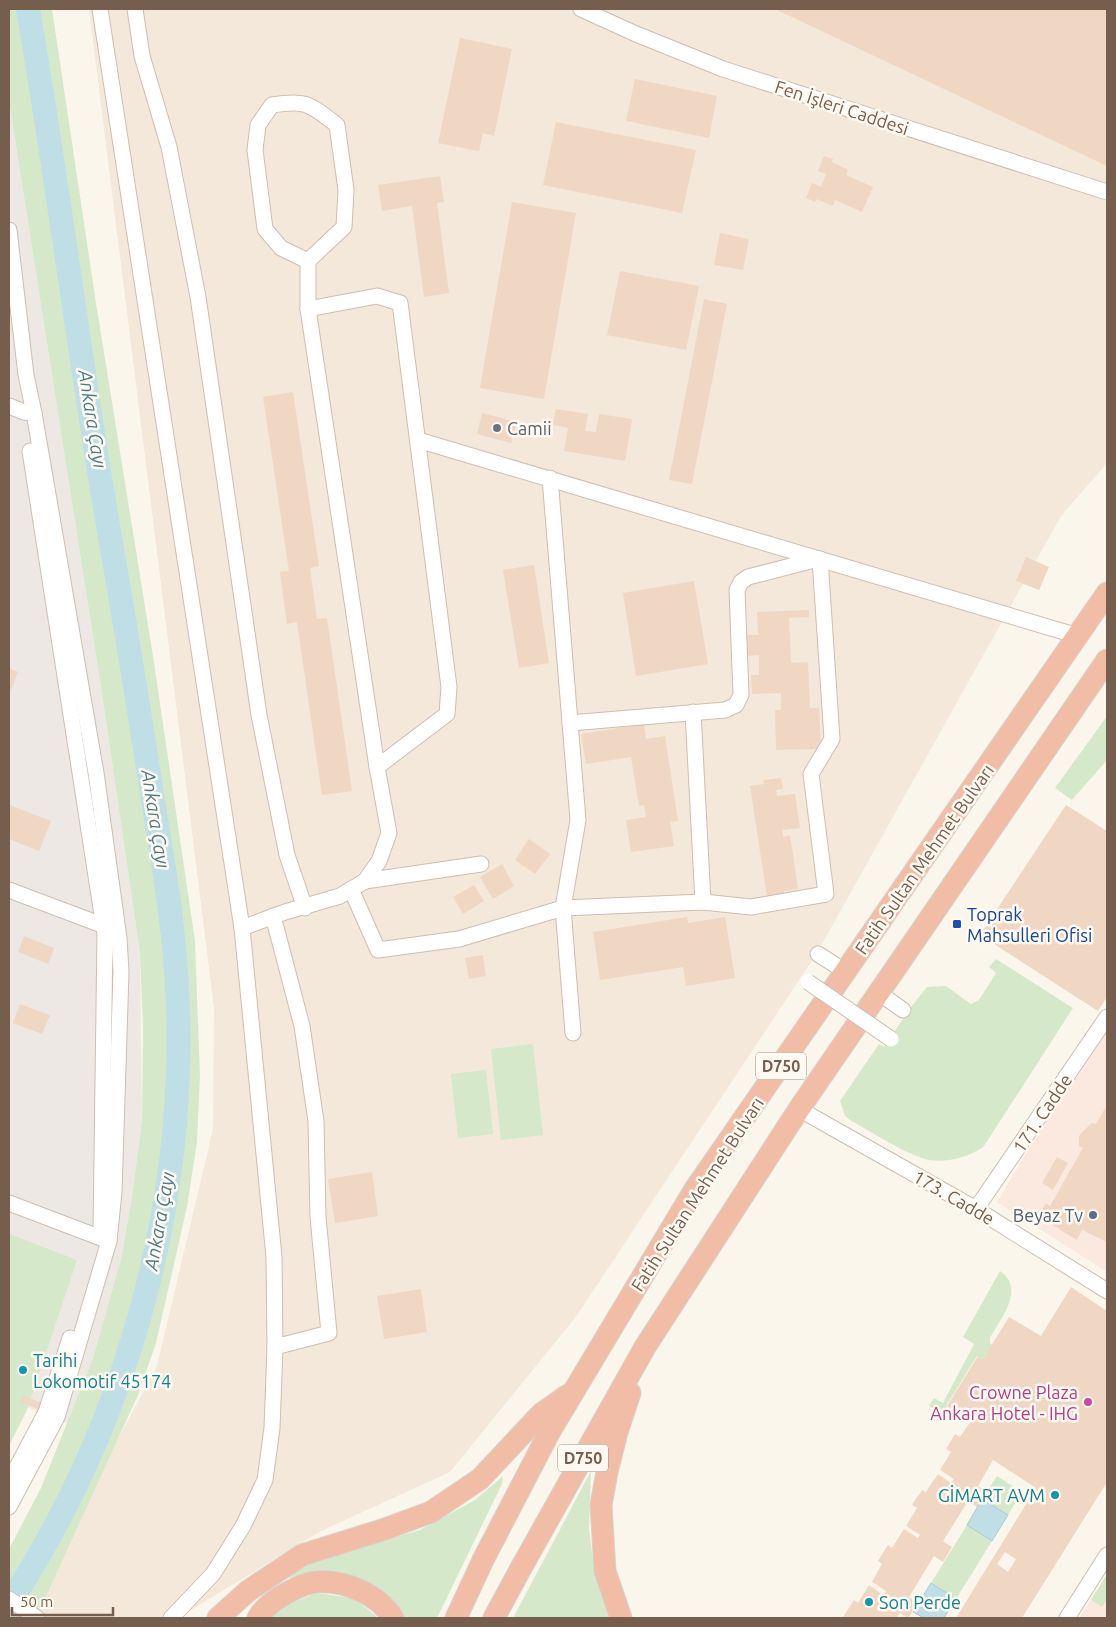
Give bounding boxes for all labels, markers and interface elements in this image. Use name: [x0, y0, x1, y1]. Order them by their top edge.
street label: Fen İşleri Caddesi: [772, 76, 912, 138]
water label: Ankara Çayı: [74, 367, 112, 470]
place label: Camii: [507, 418, 552, 438]
marker: Camii: [491, 422, 503, 434]
street label: Fatih Sultan Mehmet Bulvarı: [851, 760, 997, 958]
water label: Ankara Çayı: [137, 767, 175, 870]
place label: Toprak Mahsulleri Ofisi: [967, 904, 1092, 945]
marker: Toprak Mahsulleri Ofisi: [951, 918, 963, 930]
road number: D750: [756, 1052, 806, 1080]
street label: 171. Cadde: [1008, 1070, 1076, 1156]
street label: Fatih Sultan Mehmet Bulvarı: [627, 1093, 767, 1295]
street label: 173. Cadde: [910, 1166, 998, 1228]
water label: Ankara Çayı: [139, 1170, 179, 1273]
place label: Beyaz Tv: [1013, 1205, 1083, 1225]
marker: Beyaz Tv: [1087, 1209, 1099, 1221]
place label: Tarihi Lokomotif 45174: [33, 1350, 171, 1391]
marker: Tarihi Lokomotif 45174: [17, 1364, 29, 1376]
place label: Crowne Plaza Ankara Hotel - IHG: [930, 1382, 1078, 1423]
marker: Crowne Plaza Ankara Hotel - IHG: [1082, 1396, 1094, 1408]
road number: D750: [558, 1445, 608, 1472]
place label: GİMART AVM: [938, 1485, 1045, 1505]
marker: GİMART AVM: [1049, 1489, 1061, 1501]
scale bar: [12, 1584, 114, 1616]
place label: Son Perde: [879, 1592, 961, 1612]
text: 50 m: [20, 1593, 53, 1610]
marker: Son Perde: [863, 1596, 875, 1608]

